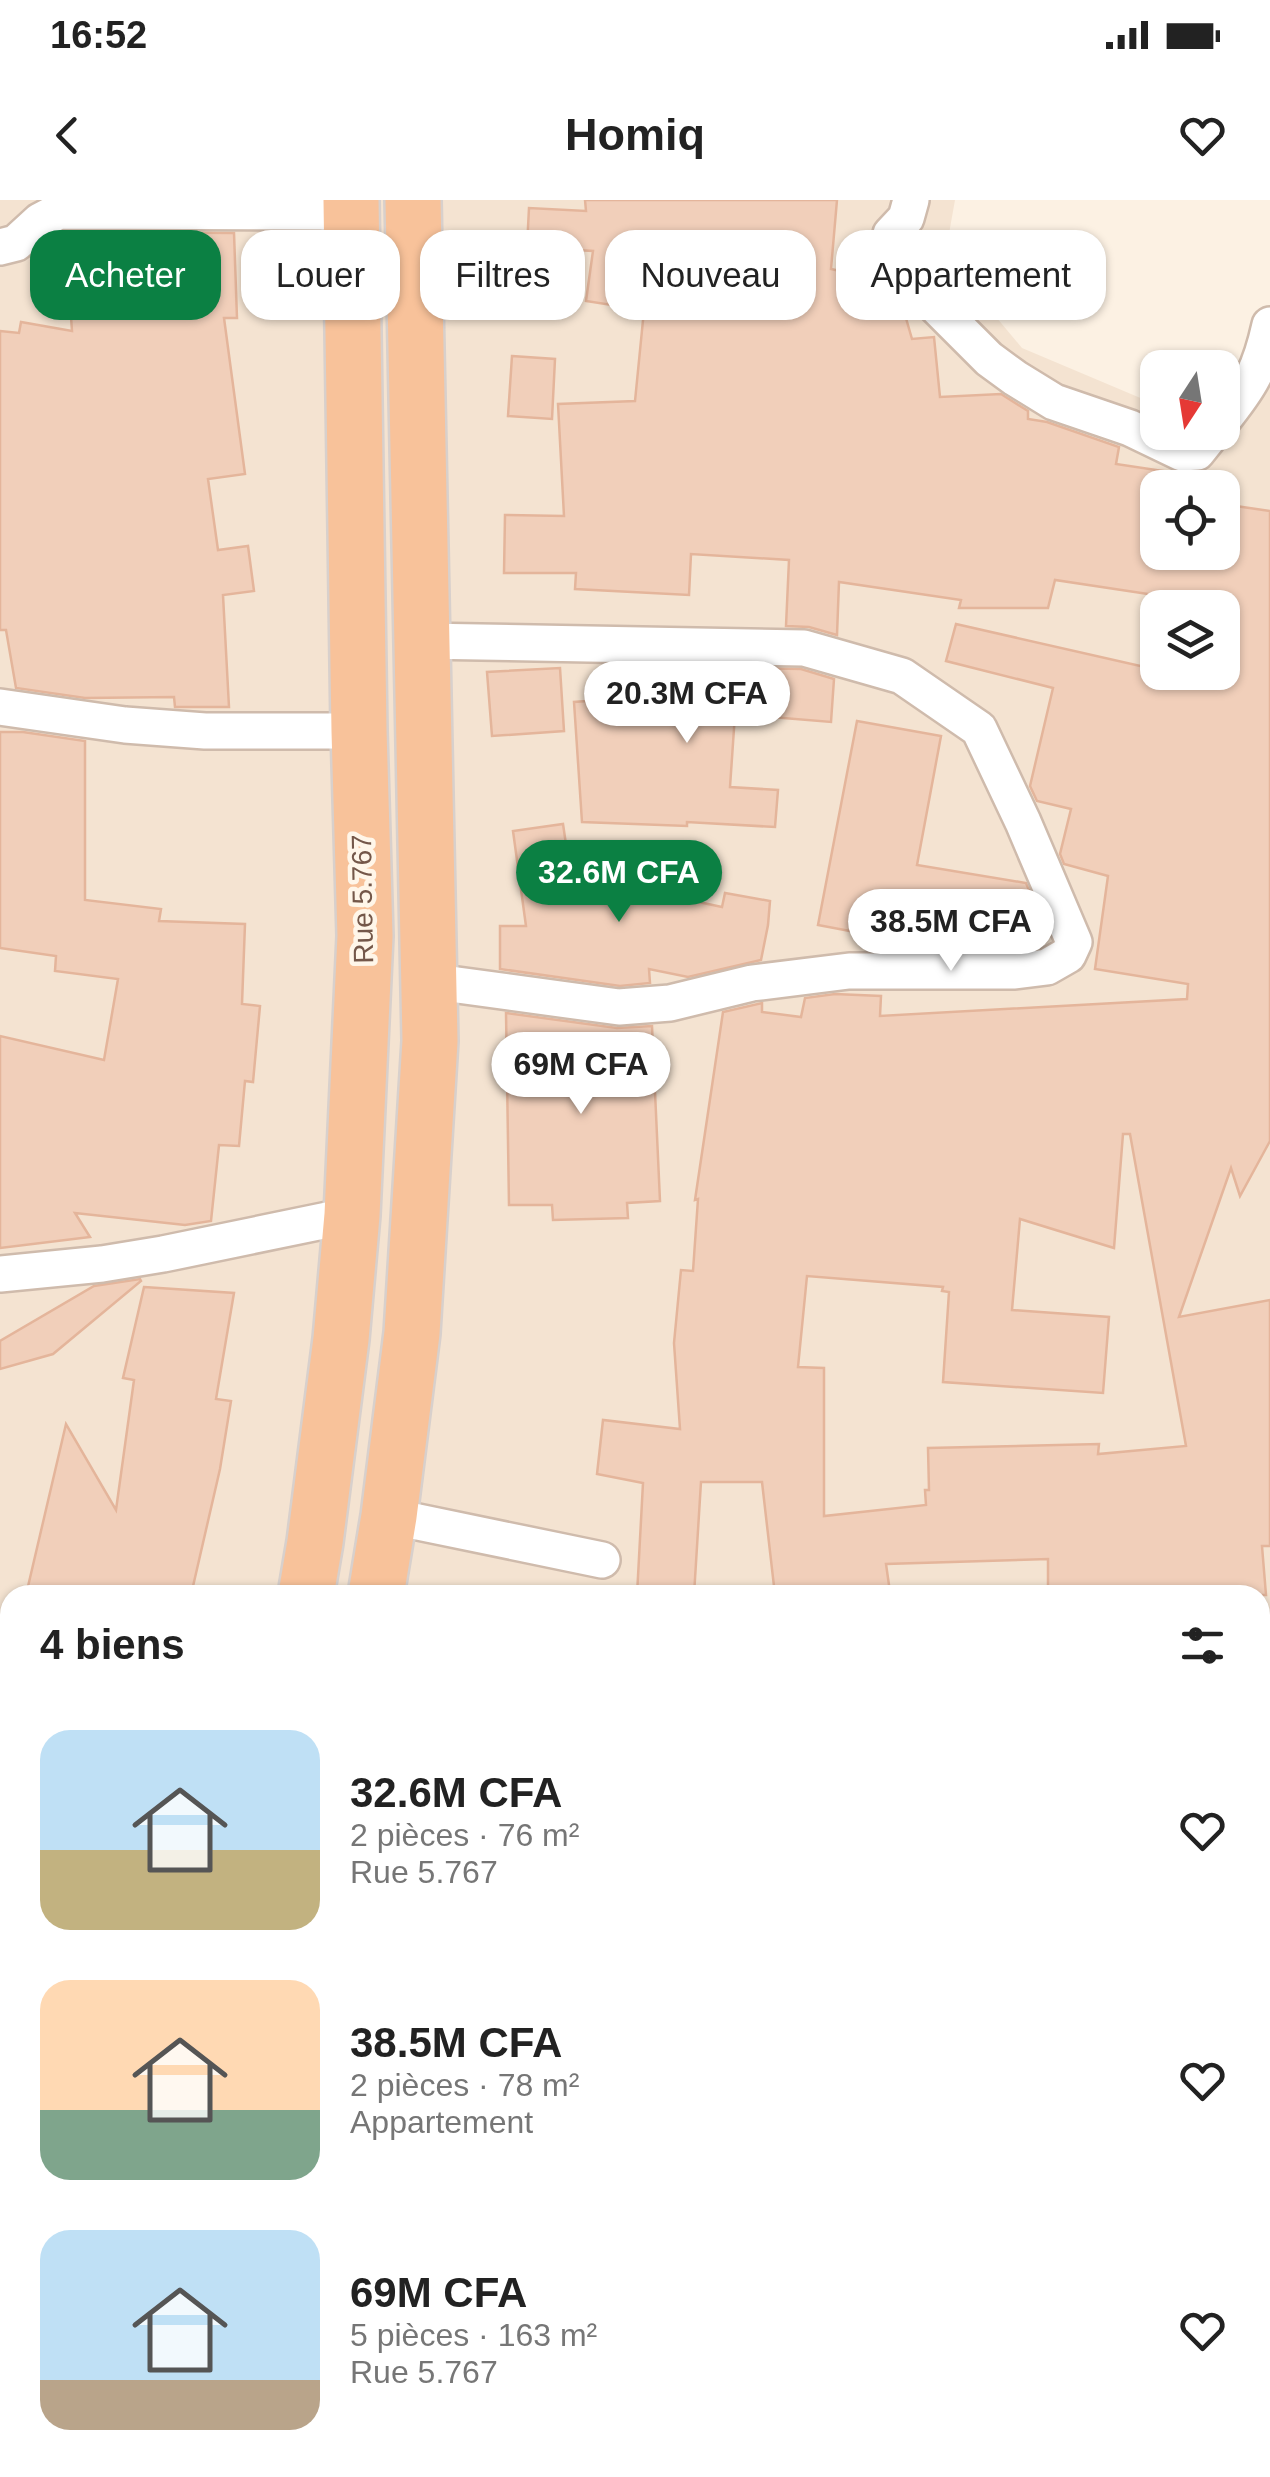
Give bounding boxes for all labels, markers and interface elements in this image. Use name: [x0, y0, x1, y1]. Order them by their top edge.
text: 16:52: [50, 14, 147, 56]
icon: back: [40, 108, 95, 163]
icon: heart: [1175, 108, 1230, 163]
text: Homiq: [565, 109, 705, 160]
chip: Acheter: [30, 230, 221, 320]
chip: Louer: [241, 230, 400, 320]
chip: Filtres: [420, 230, 585, 320]
chip: Nouveau: [605, 230, 816, 320]
chip: Appartement: [836, 230, 1106, 320]
north arrow: [1140, 350, 1240, 450]
map controls: [1140, 350, 1240, 690]
button: locate: [1140, 470, 1240, 570]
button: layers: [1140, 590, 1240, 690]
pin: 20.3M CFA: [573, 661, 801, 746]
text: 20.3M CFA: [606, 675, 768, 711]
street label: Rue 5.767: [346, 834, 379, 964]
pin: 32.6M CFA: [505, 840, 733, 925]
text: 32.6M CFA: [538, 854, 700, 890]
pin: 38.5M CFA: [837, 889, 1065, 974]
text: 38.5M CFA: [870, 903, 1032, 939]
pin: 69M CFA: [489, 1032, 673, 1117]
text: 69M CFA: [513, 1046, 649, 1082]
icon: filters: [1175, 1618, 1230, 1673]
text: 4 biens: [40, 1621, 185, 1668]
text: 32.6M CFA: [350, 1769, 562, 1816]
icon: home: [120, 1770, 240, 1890]
icon: heart: [1175, 1803, 1230, 1858]
text: 2 pièces · 76 m²: [350, 1817, 579, 1853]
text: Rue 5.767: [350, 1854, 498, 1890]
text: 38.5M CFA: [350, 2019, 562, 2066]
icon: home: [120, 2020, 240, 2140]
icon: heart: [1175, 2053, 1230, 2108]
text: 2 pièces · 78 m²: [350, 2067, 579, 2103]
text: Appartement: [350, 2104, 533, 2140]
text: 69M CFA: [350, 2269, 527, 2316]
icon: home: [120, 2270, 240, 2390]
icon: heart: [1175, 2303, 1230, 2358]
text: 5 pièces · 163 m²: [350, 2317, 597, 2353]
text: Rue 5.767: [350, 2354, 498, 2390]

